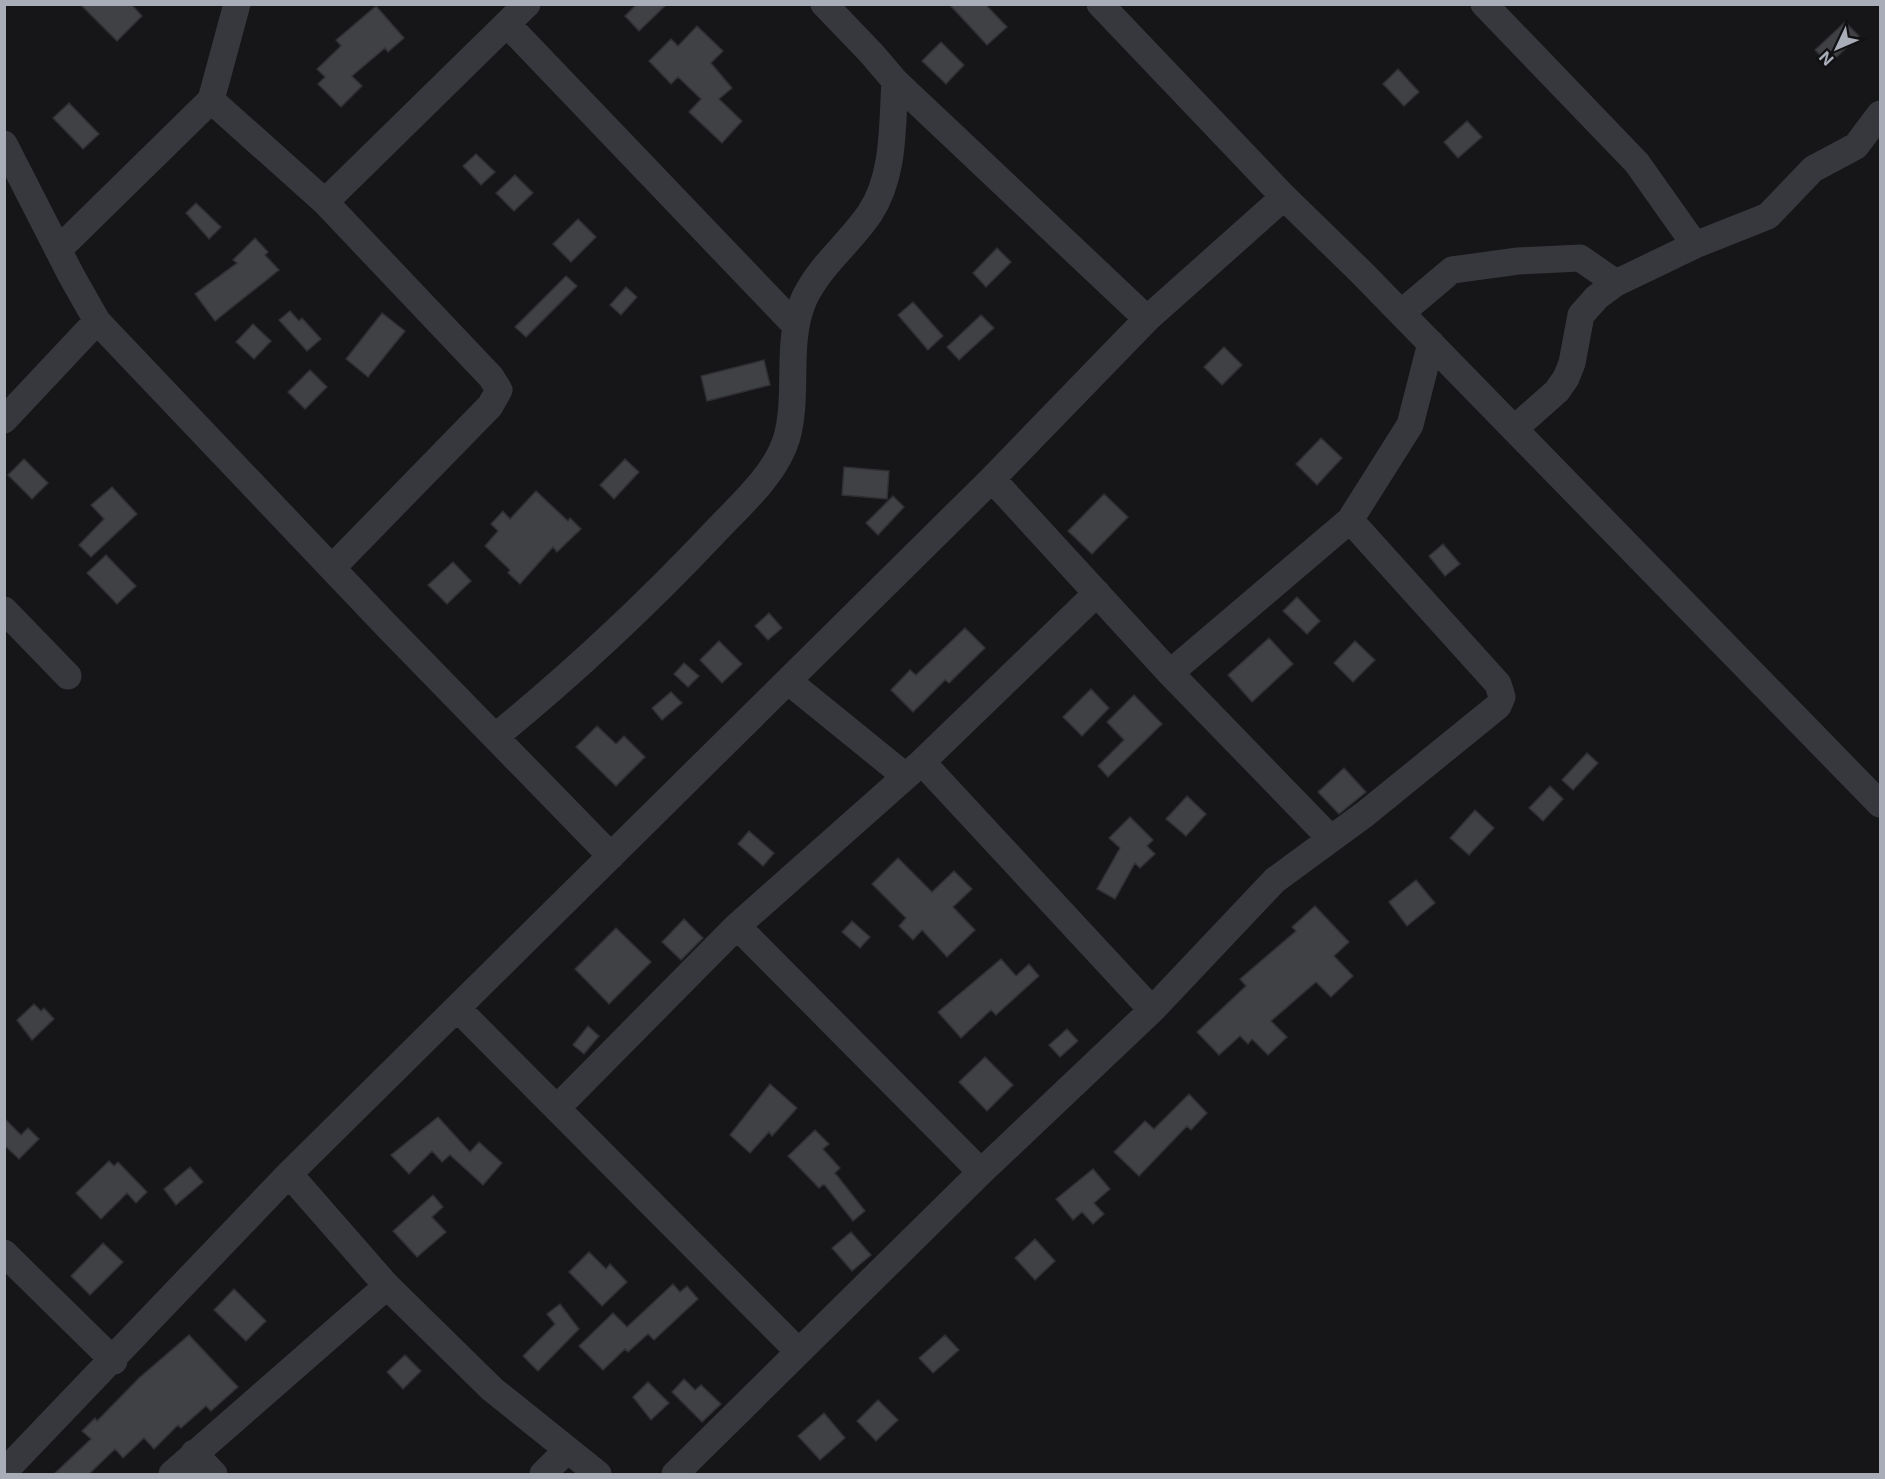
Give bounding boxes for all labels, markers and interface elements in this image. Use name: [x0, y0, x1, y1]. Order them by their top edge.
north arrow: [1807, 18, 1867, 78]
text: N: [1815, 47, 1838, 70]

